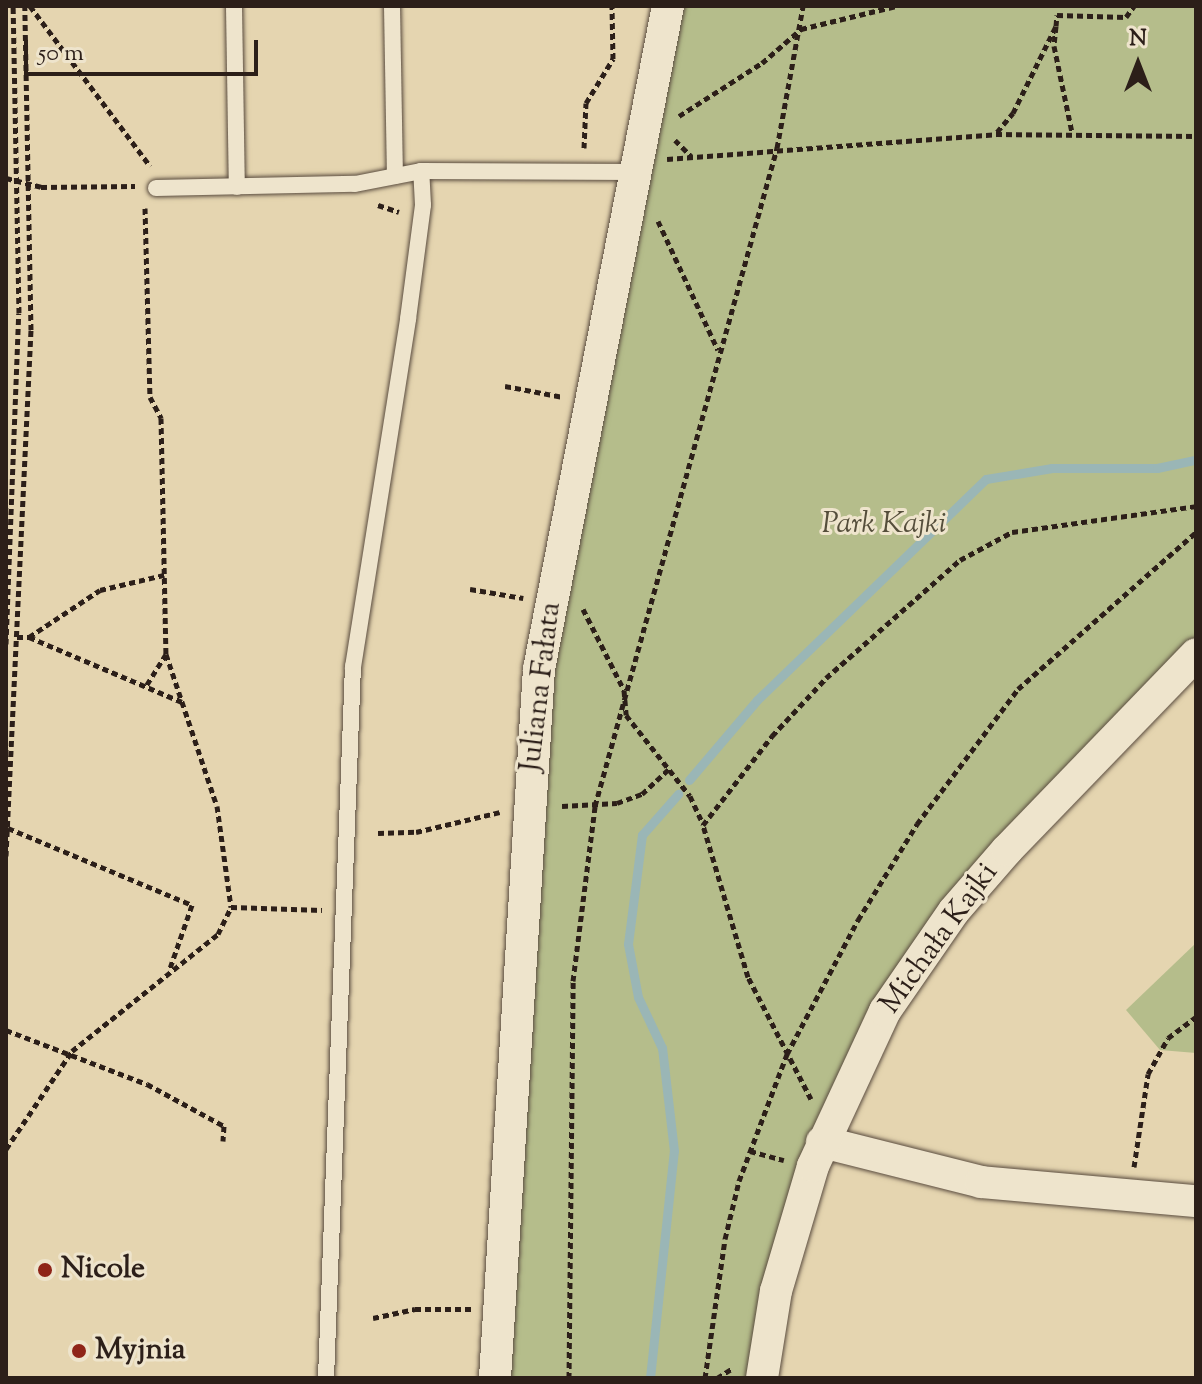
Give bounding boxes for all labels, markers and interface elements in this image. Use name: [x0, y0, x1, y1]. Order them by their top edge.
scale bar: [28, 24, 262, 74]
north arrow: [1098, 24, 1178, 104]
text: N: [1129, 24, 1147, 56]
text: 50 m: [38, 37, 84, 71]
park label: Park Kajki: [822, 507, 946, 543]
street label: Juliana Fałata: [514, 600, 570, 774]
street label: Michała Kajki: [873, 856, 1007, 1022]
place label: Nicole: [61, 1252, 145, 1288]
marker: Nicole: [36, 1261, 54, 1279]
place label: Myjnia: [95, 1333, 186, 1369]
marker: Myjnia: [70, 1342, 88, 1360]

